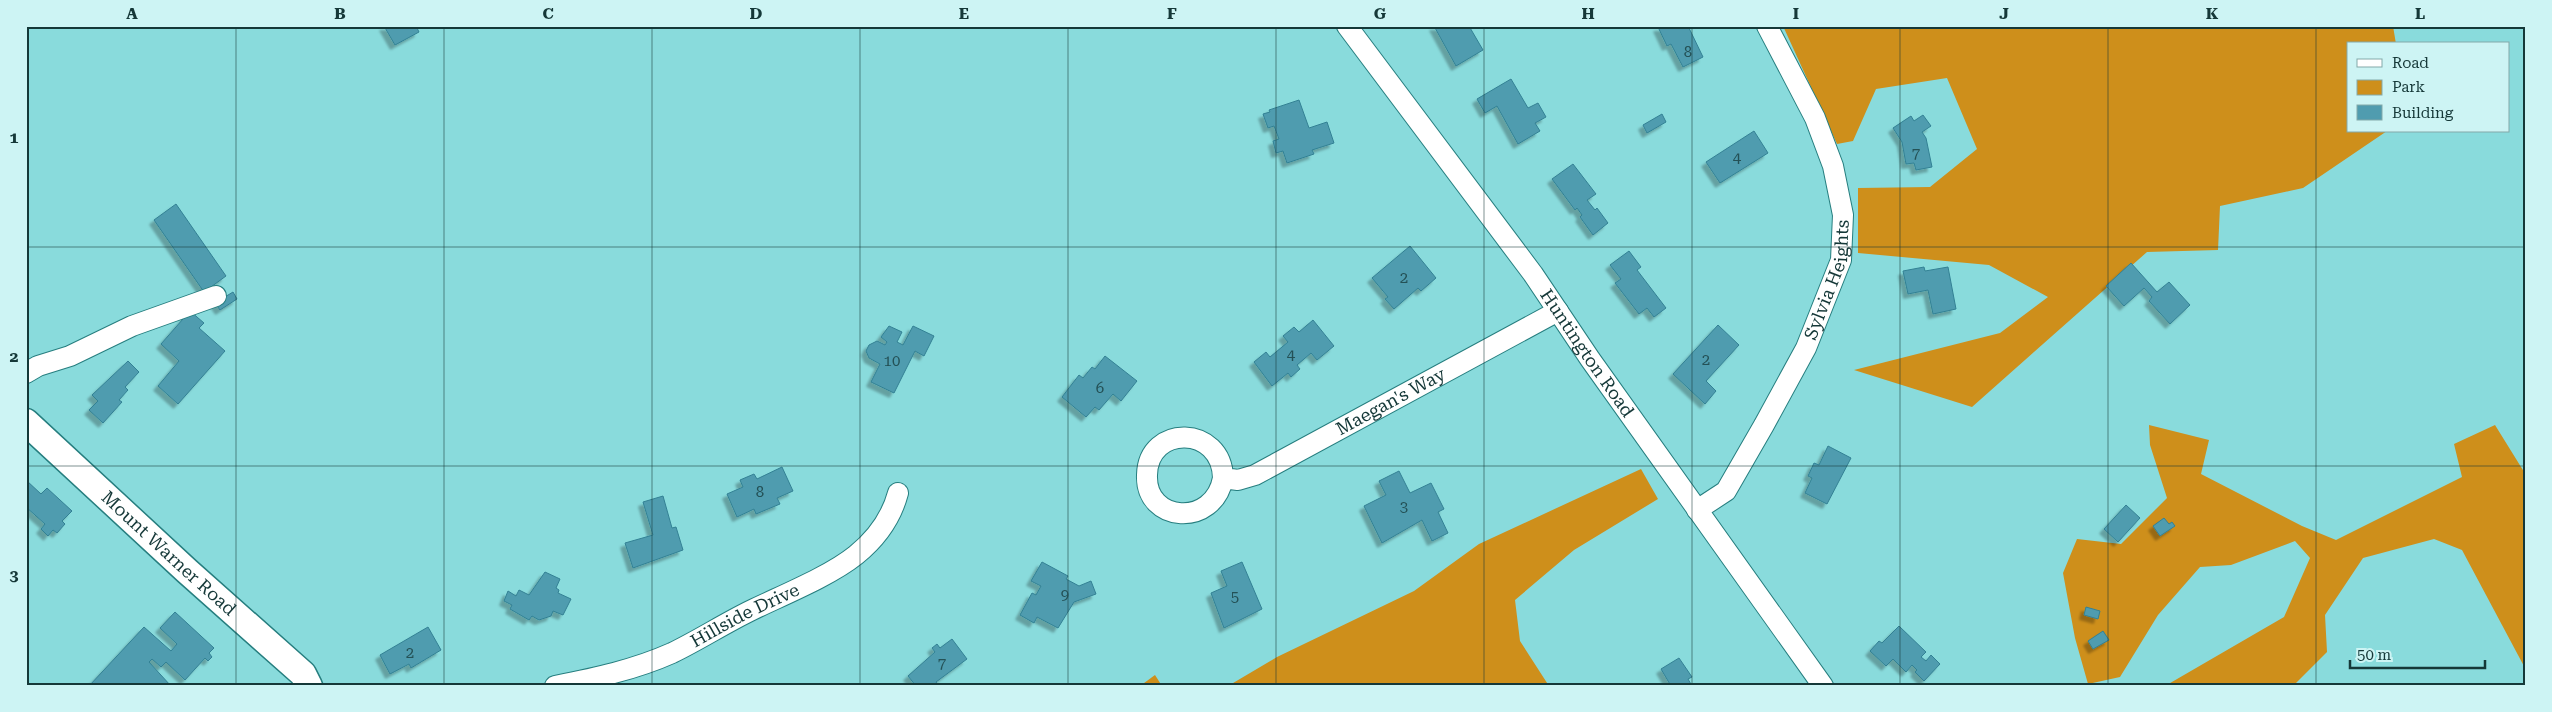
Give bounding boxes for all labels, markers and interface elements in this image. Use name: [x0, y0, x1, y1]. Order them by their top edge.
text: A: [126, 4, 138, 23]
text: B: [334, 4, 346, 23]
text: C: [542, 4, 554, 23]
text: D: [750, 4, 763, 23]
text: E: [959, 4, 969, 23]
text: F: [1167, 4, 1177, 23]
text: G: [1374, 4, 1387, 23]
text: H: [1581, 4, 1595, 23]
text: I: [1793, 4, 1799, 23]
text: J: [1999, 4, 2009, 23]
text: K: [2206, 4, 2219, 23]
text: L: [2415, 4, 2425, 23]
legend: [2347, 42, 2510, 132]
house number: 8: [1684, 43, 1692, 61]
text: Road: [2392, 54, 2429, 72]
text: Park: [2392, 78, 2426, 96]
text: Building: [2392, 104, 2454, 122]
text: 1: [10, 128, 19, 147]
house number: 7: [1912, 144, 1920, 162]
house number: 4: [1733, 149, 1742, 167]
street label: Sylvia Heights: [1799, 219, 1853, 343]
house number: 2: [1400, 269, 1408, 287]
street label: Huntington Road: [1536, 285, 1639, 421]
house number: 4: [1287, 346, 1296, 364]
text: 2: [10, 347, 19, 366]
house number: 2: [1702, 351, 1710, 369]
house number: 10: [884, 352, 900, 370]
street label: Maegan's Way: [1332, 363, 1449, 439]
house number: 6: [1096, 379, 1104, 397]
house number: 8: [756, 483, 764, 501]
street label: Mount Warner Road: [98, 486, 241, 620]
house number: 3: [1400, 498, 1408, 516]
text: 3: [10, 566, 19, 585]
street label: Hillside Drive: [687, 579, 802, 651]
house number: 9: [1061, 586, 1069, 604]
house number: 5: [1231, 588, 1239, 606]
scale bar: [2350, 637, 2484, 669]
house number: 2: [406, 644, 414, 662]
text: 50 m: [2357, 646, 2392, 664]
house number: 7: [938, 654, 946, 672]

